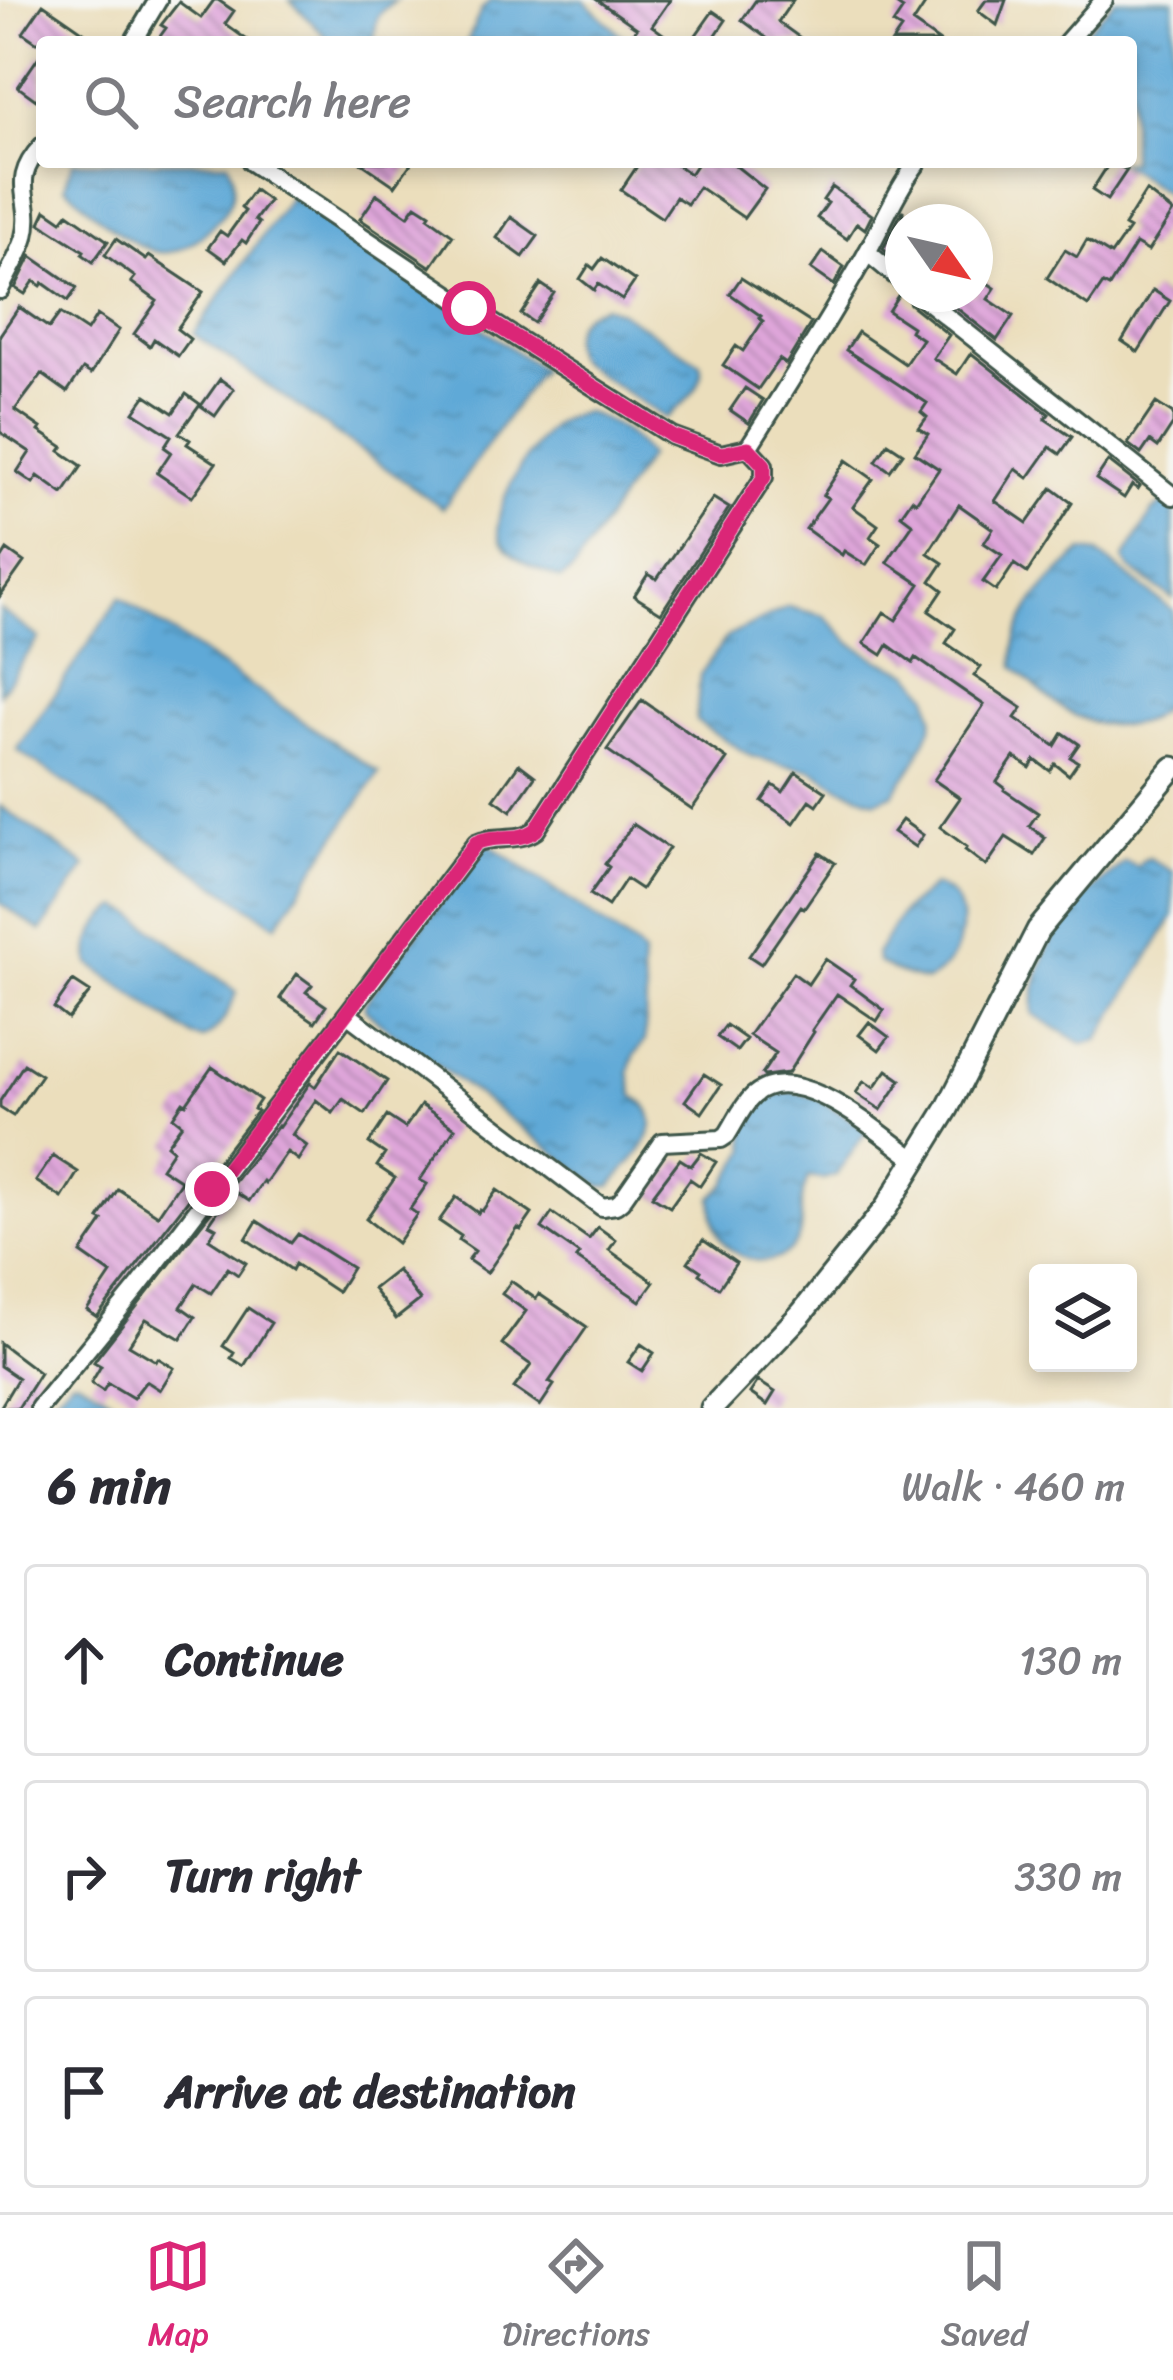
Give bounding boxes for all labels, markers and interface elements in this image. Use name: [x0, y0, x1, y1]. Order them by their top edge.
search box: [36, 36, 1137, 168]
text: Search here: [174, 62, 411, 142]
icon: search: [78, 69, 144, 135]
north arrow: [885, 204, 993, 312]
route start: [442, 281, 496, 335]
route end: [185, 1162, 239, 1216]
map controls: [1029, 1264, 1137, 1372]
button: layers: [1029, 1264, 1137, 1372]
text: 6 min: [48, 1441, 171, 1531]
text: Walk · 460 m: [902, 1452, 1125, 1521]
text: Continue: [165, 1620, 344, 1700]
text: 130 m: [1019, 1626, 1122, 1695]
icon: ahead: [51, 1627, 117, 1693]
text: Turn right: [165, 1836, 360, 1916]
text: 330 m: [1014, 1842, 1122, 1911]
icon: right: [51, 1843, 117, 1909]
text: Arrive at destination: [165, 2052, 575, 2132]
icon: arrive: [51, 2059, 117, 2125]
tab: Map: [145, 2233, 211, 2363]
tab: Directions: [502, 2233, 650, 2363]
tab: Saved: [941, 2233, 1028, 2363]

